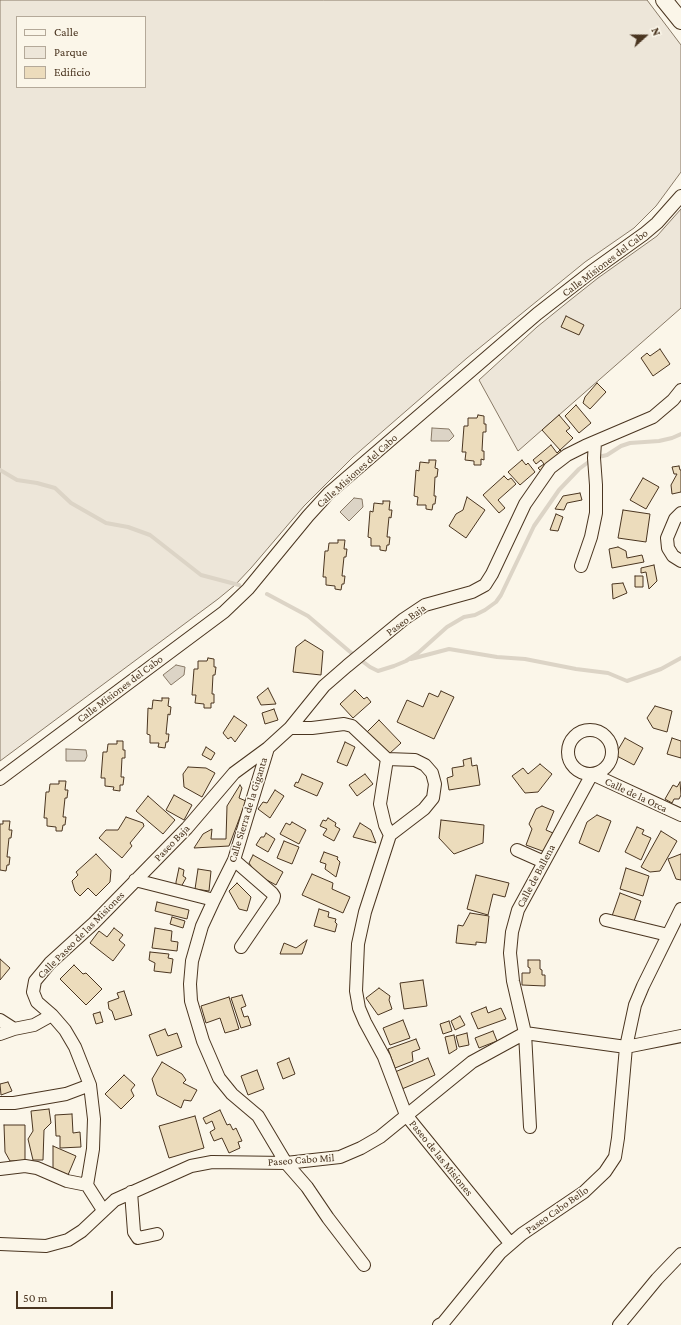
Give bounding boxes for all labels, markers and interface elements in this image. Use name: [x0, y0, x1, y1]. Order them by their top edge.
legend: [16, 16, 146, 88]
north arrow: [625, 16, 665, 56]
text: Calle: [54, 25, 78, 39]
text: N: [649, 26, 663, 37]
text: Parque: [54, 45, 87, 59]
text: Edificio: [54, 65, 90, 79]
street label: Calle Misiones del Cabo: [559, 226, 651, 300]
street label: Calle Misiones del Cabo: [314, 431, 400, 511]
street label: Paseo Baja: [384, 601, 428, 639]
street label: Calle Misiones del Cabo: [74, 652, 166, 726]
street label: Calle Sierra de la Giganta: [226, 756, 270, 864]
street label: Calle de la Orca: [603, 775, 669, 815]
street label: Paseo Baja: [151, 822, 193, 864]
street label: Calle de Ballena: [514, 842, 558, 910]
street label: Calle Paseo de las Misiones: [35, 889, 127, 981]
street label: Paseo de las Misiones: [406, 1117, 476, 1199]
street label: Paseo Cabo Mil: [267, 1151, 335, 1169]
street label: Paseo Cabo Bello: [523, 1183, 591, 1237]
scale bar: [18, 1283, 115, 1309]
text: 50 m: [23, 1291, 47, 1305]

